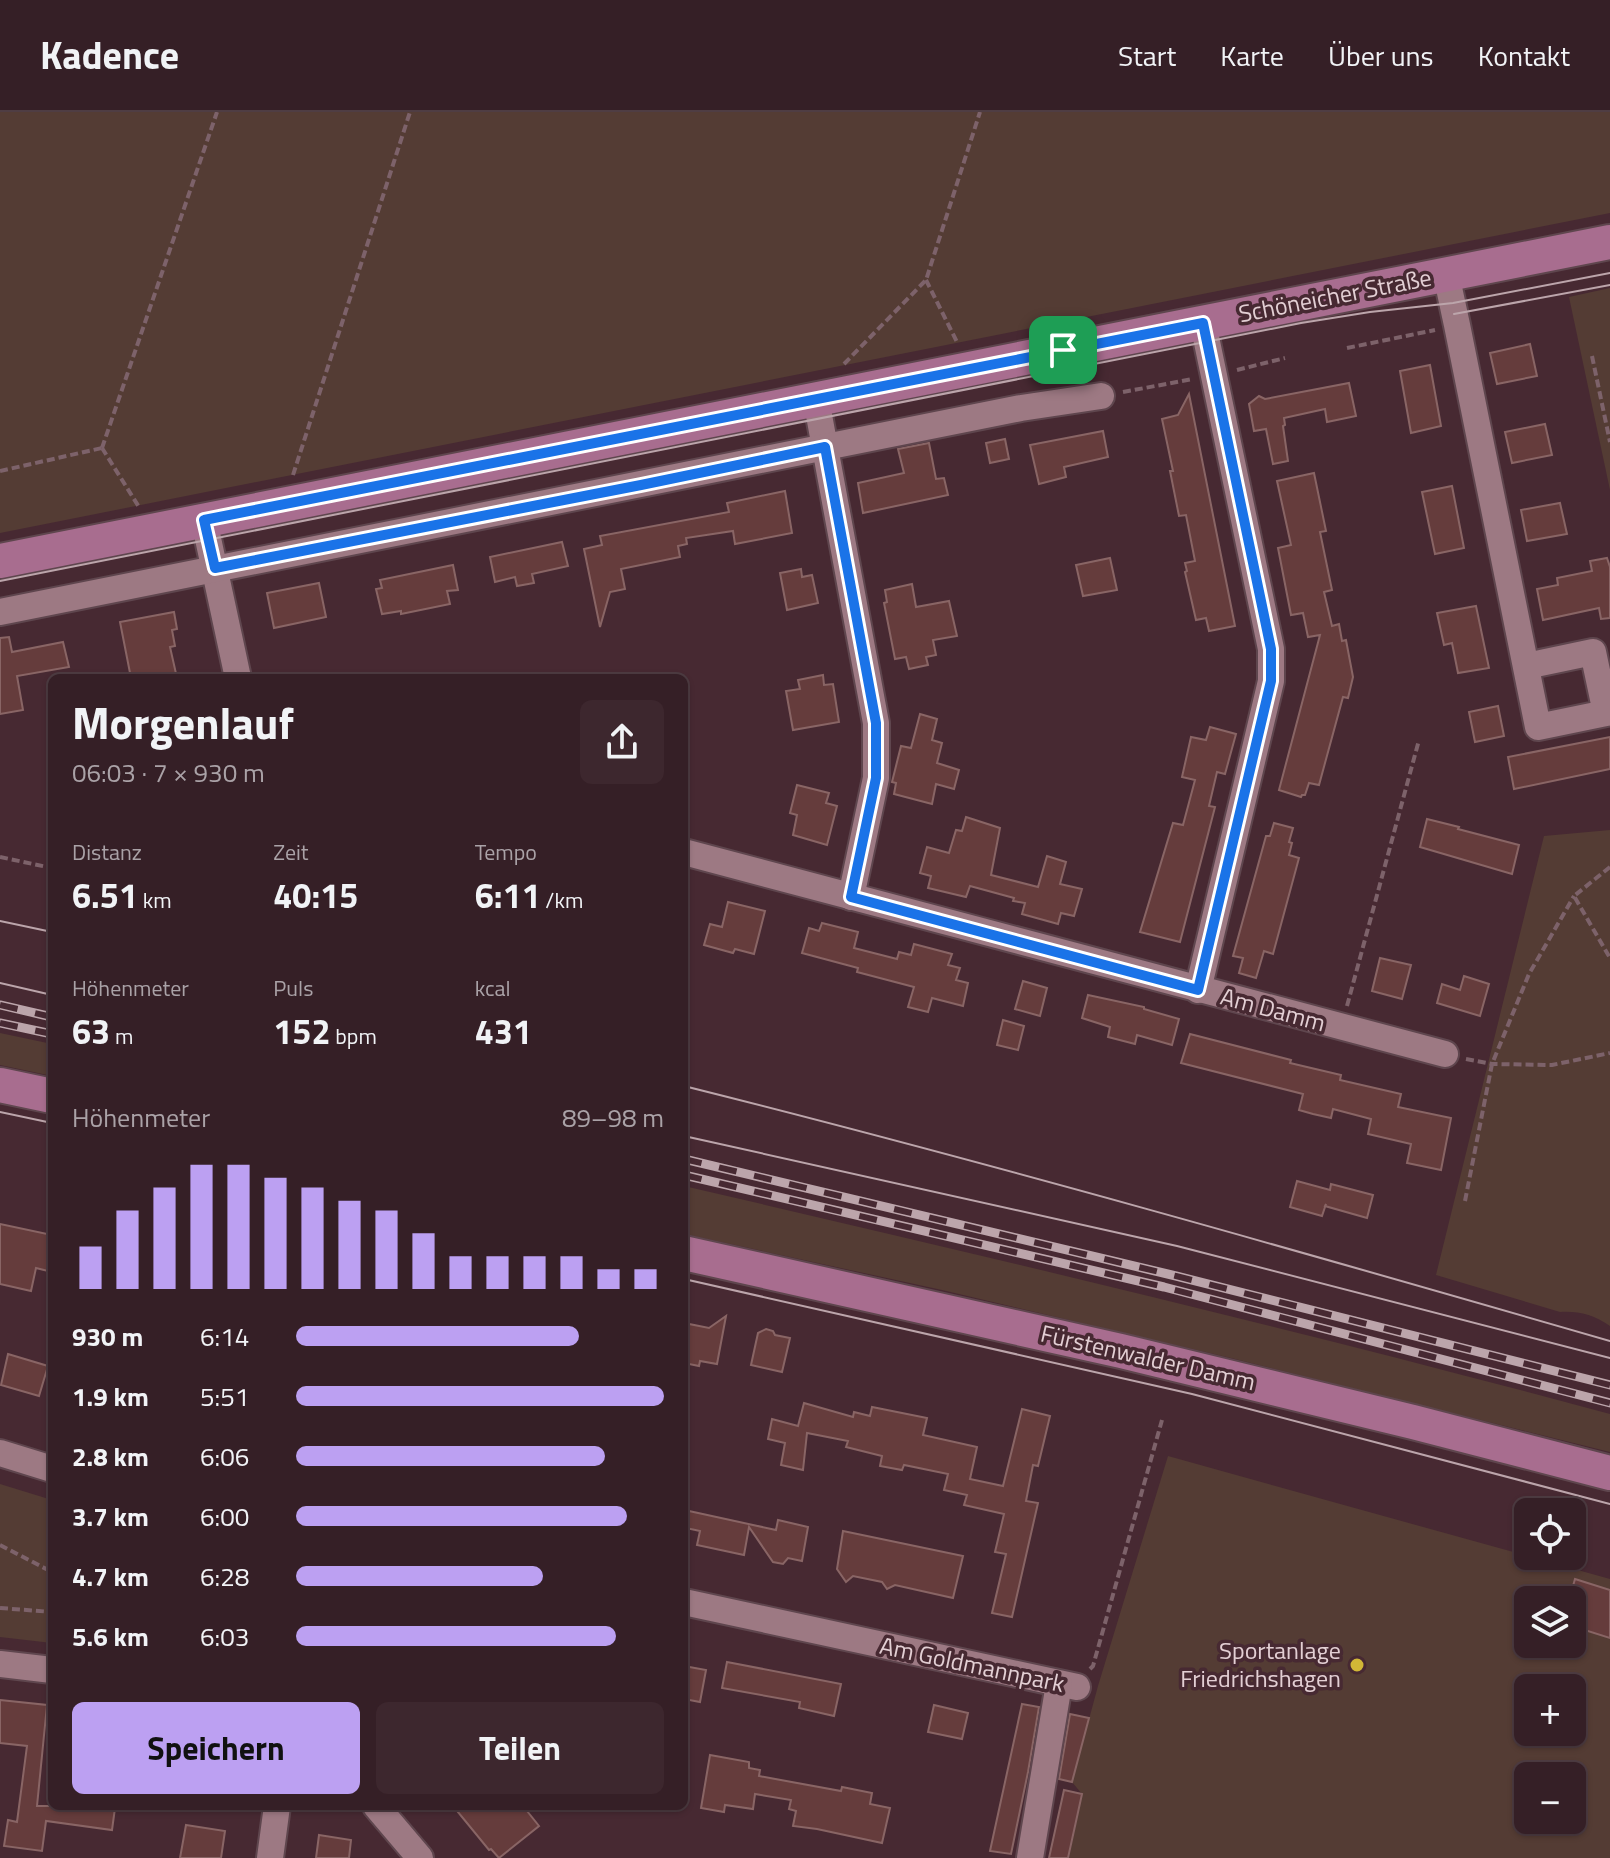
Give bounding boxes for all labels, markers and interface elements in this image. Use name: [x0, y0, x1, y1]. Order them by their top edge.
text: Kadence: [40, 26, 179, 84]
text: Start: [1118, 34, 1176, 77]
text: Karte: [1220, 34, 1284, 77]
text: Über uns: [1328, 34, 1434, 77]
text: Kontakt: [1478, 34, 1570, 77]
street label: Schöneicher Straße: [1235, 259, 1434, 331]
pin: [1029, 316, 1097, 384]
icon: arrive: [1041, 328, 1085, 372]
text: Morgenlauf: [72, 689, 294, 756]
button: share: [580, 700, 664, 784]
text: 06:03 · 7 × 930 m: [72, 753, 265, 792]
text: Distanz: [72, 835, 142, 869]
text: Zeit: [273, 835, 309, 869]
text: Tempo: [475, 835, 537, 869]
text: 6.51: [72, 869, 138, 921]
text: 40:15: [273, 869, 358, 921]
text: 6:11: [475, 869, 540, 921]
text: km: [138, 883, 172, 917]
text: /km: [540, 883, 583, 917]
text: Höhenmeter: [72, 971, 189, 1005]
text: Puls: [273, 971, 313, 1005]
text: kcal: [475, 971, 511, 1005]
street label: Am Damm: [1217, 978, 1330, 1040]
text: 63: [72, 1005, 110, 1057]
text: 152: [273, 1005, 330, 1057]
text: 431: [475, 1005, 532, 1057]
text: m: [110, 1019, 133, 1053]
text: bpm: [330, 1019, 377, 1053]
text: Höhenmeter: [72, 1098, 210, 1137]
text: 89–98 m: [562, 1098, 664, 1137]
street label: Fürstenwalder Damm: [1037, 1315, 1259, 1399]
text: 930 m: [72, 1317, 143, 1356]
text: 6:14: [200, 1317, 249, 1356]
text: 1.9 km: [72, 1377, 149, 1416]
text: 5:51: [200, 1377, 249, 1416]
text: 2.8 km: [72, 1437, 149, 1476]
text: 6:06: [200, 1437, 249, 1476]
text: 3.7 km: [72, 1497, 149, 1536]
text: 6:00: [200, 1497, 249, 1536]
map controls: [1514, 1498, 1586, 1834]
button: locate: [1514, 1498, 1586, 1570]
text: 4.7 km: [72, 1557, 149, 1596]
text: 6:28: [200, 1557, 249, 1596]
button: layers: [1514, 1586, 1586, 1658]
text: 5.6 km: [72, 1617, 149, 1656]
text: 6:03: [200, 1617, 249, 1656]
street label: Am Goldmannpark: [877, 1627, 1068, 1701]
place label: Sportanlage Friedrichshagen: [1180, 1632, 1341, 1696]
marker: Sportanlage Friedrichshagen: [1348, 1656, 1366, 1674]
button: +: [1514, 1674, 1586, 1746]
button: Speichern: [72, 1702, 360, 1794]
button: Teilen: [376, 1702, 664, 1794]
button: −: [1514, 1762, 1586, 1834]

